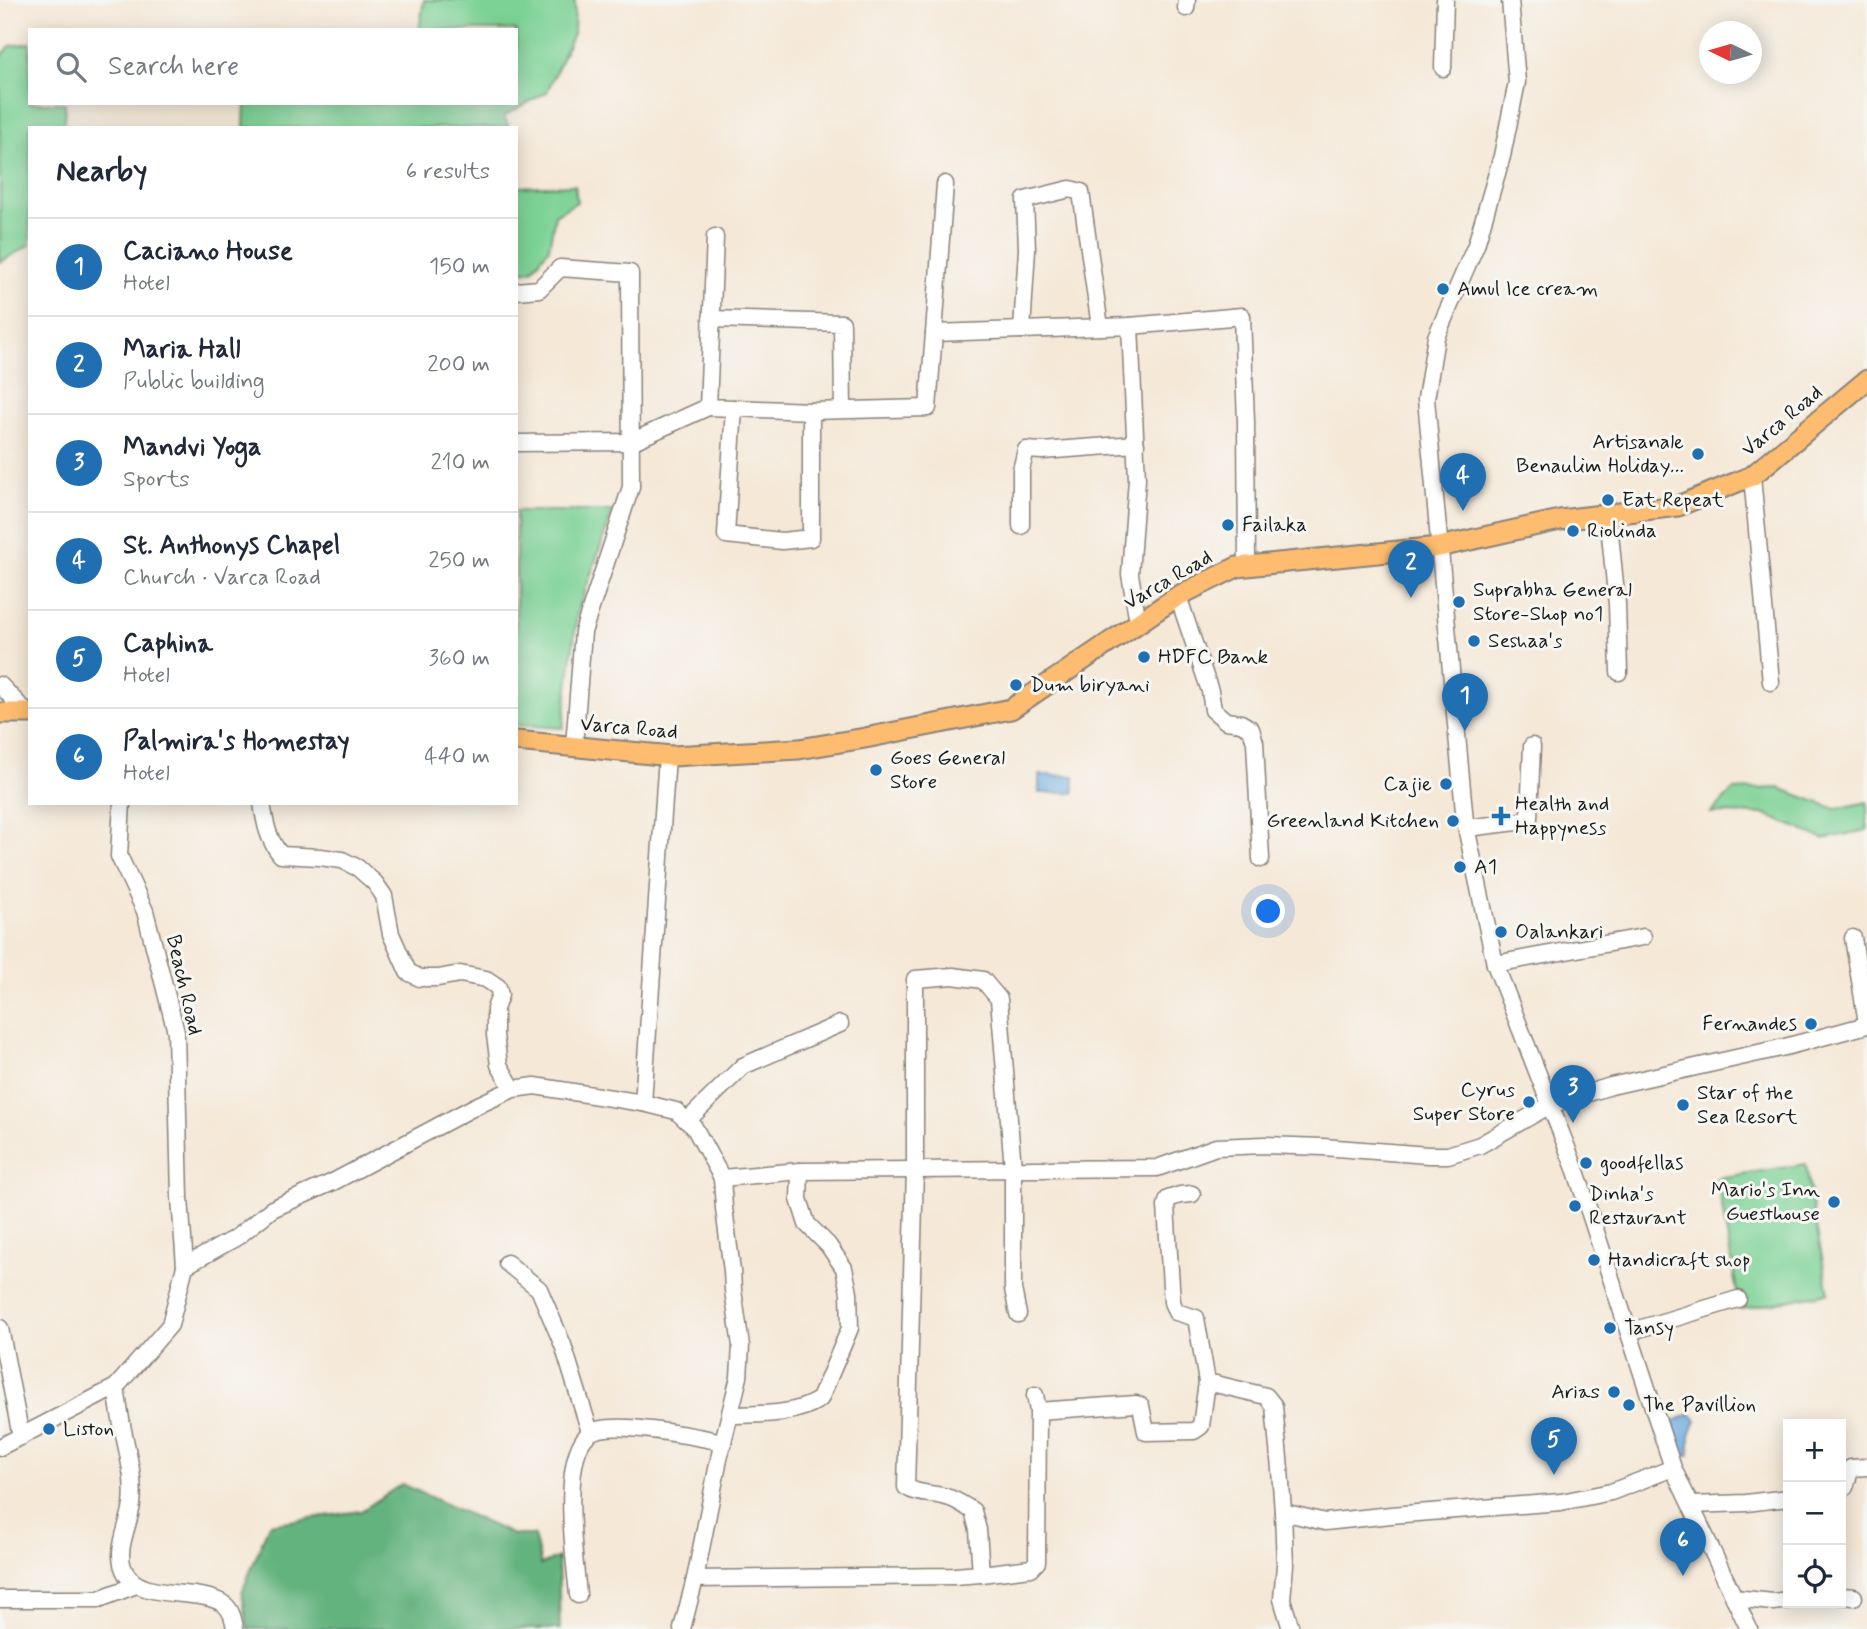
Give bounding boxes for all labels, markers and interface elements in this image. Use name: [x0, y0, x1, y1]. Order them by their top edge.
north arrow: [1699, 21, 1762, 84]
search box: [28, 28, 518, 105]
icon: search: [52, 48, 90, 86]
text: Search here: [108, 50, 239, 84]
text: Nearby: [56, 152, 147, 191]
text: 6 results: [406, 157, 490, 187]
text: Caciano House: [123, 235, 293, 269]
text: 1: [74, 252, 84, 282]
text: 150 m: [429, 252, 490, 282]
text: Hotel: [123, 269, 170, 299]
place label: Amul Ice cream: [1457, 275, 1598, 303]
marker: Amul Ice cream: [1435, 281, 1451, 297]
text: Maria Hall: [123, 333, 241, 367]
text: 2: [73, 350, 85, 380]
text: 200 m: [427, 350, 490, 380]
text: Public building: [123, 367, 265, 397]
street label: Varca Road: [1735, 379, 1829, 463]
place label: Artisanale Benaulim Holiday…: [1516, 428, 1684, 480]
text: Mandvi Yoga: [123, 431, 261, 465]
marker: Artisanale Benaulim Holiday…: [1690, 446, 1706, 462]
text: 3: [74, 448, 84, 478]
text: 210 m: [430, 448, 490, 478]
pin: 4: [1440, 453, 1486, 511]
text: Sports: [123, 465, 190, 495]
place label: Eat Repeat: [1622, 486, 1724, 514]
marker: Eat Repeat: [1600, 492, 1616, 508]
place label: Failaka: [1242, 511, 1307, 539]
marker: Failaka: [1220, 517, 1236, 533]
place label: Riolinda: [1587, 517, 1657, 545]
marker: Riolinda: [1565, 523, 1581, 539]
text: St. Anthonys Chapel: [123, 529, 340, 563]
pin: 2: [1388, 540, 1434, 598]
street label: Varca Road: [1119, 543, 1217, 617]
text: 4: [72, 546, 86, 576]
text: 250 m: [428, 546, 490, 576]
text: Church · Varca Road: [123, 563, 321, 593]
place label: Suprabha General Store-Shop no1: [1473, 576, 1632, 628]
marker: Suprabha General Store-Shop no1: [1451, 594, 1467, 610]
text: Caphina: [123, 627, 213, 661]
place label: Seshaa's: [1488, 627, 1562, 655]
marker: Seshaa's: [1466, 633, 1482, 649]
place label: HDFC Bank: [1158, 643, 1269, 671]
text: 5: [72, 644, 86, 674]
text: 360 m: [429, 644, 490, 674]
marker: HDFC Bank: [1136, 649, 1152, 665]
text: Hotel: [123, 661, 170, 691]
place label: Dum biryani: [1030, 671, 1150, 699]
pin: 1: [1442, 673, 1488, 731]
marker: Dum biryani: [1008, 677, 1024, 693]
street label: Varca Road: [579, 710, 679, 746]
text: Palmira's Homestay: [123, 725, 350, 759]
text: 6: [73, 742, 85, 772]
text: 440 m: [424, 742, 490, 772]
place label: Goes General Store: [890, 744, 1005, 796]
text: Hotel: [123, 759, 170, 789]
marker: Goes General Store: [868, 762, 884, 778]
place label: Cajie: [1383, 770, 1432, 798]
marker: Cajie: [1438, 776, 1454, 792]
place label: Health and Happyness: [1515, 790, 1609, 842]
place label: Greenland Kitchen: [1266, 807, 1439, 835]
marker: Health and Happyness: [1493, 808, 1509, 824]
marker: Greenland Kitchen: [1445, 813, 1461, 829]
place label: A1: [1474, 853, 1497, 881]
marker: A1: [1452, 859, 1468, 875]
your location: [1251, 894, 1285, 928]
place label: Oalankari: [1515, 918, 1603, 946]
marker: Oalankari: [1493, 924, 1509, 940]
street label: Beach Road: [159, 932, 209, 1038]
place label: Fernandes: [1702, 1010, 1797, 1038]
marker: Fernandes: [1803, 1016, 1819, 1032]
pin: 3: [1550, 1065, 1596, 1123]
place label: Cyrus Super Store: [1413, 1076, 1515, 1128]
place label: Star of the Sea Resort: [1697, 1079, 1798, 1131]
marker: Cyrus Super Store: [1521, 1094, 1537, 1110]
marker: Star of the Sea Resort: [1675, 1097, 1691, 1113]
place label: goodfellas: [1600, 1149, 1684, 1177]
marker: goodfellas: [1578, 1155, 1594, 1171]
place label: Mario's Inn Guesthouse: [1711, 1176, 1821, 1228]
place label: Dinha's Restaurant: [1589, 1180, 1687, 1232]
marker: Mario's Inn Guesthouse: [1826, 1194, 1842, 1210]
marker: Dinha's Restaurant: [1567, 1198, 1583, 1214]
place label: Handicraft shop: [1608, 1246, 1751, 1274]
marker: Handicraft shop: [1586, 1252, 1602, 1268]
place label: Tansy: [1624, 1314, 1674, 1342]
marker: Tansy: [1602, 1320, 1618, 1336]
place label: Arias: [1551, 1378, 1600, 1406]
marker: Arias: [1606, 1384, 1622, 1400]
place label: The Pavillion: [1643, 1391, 1756, 1419]
marker: The Pavillion: [1621, 1397, 1637, 1413]
place label: Liston: [63, 1415, 114, 1443]
pin: 5: [1531, 1417, 1577, 1475]
map controls: [1783, 1419, 1846, 1608]
button: +: [1783, 1419, 1846, 1482]
marker: Liston: [41, 1421, 57, 1437]
button: −: [1783, 1482, 1846, 1545]
pin: 6: [1660, 1518, 1706, 1576]
button: locate: [1783, 1545, 1846, 1608]

